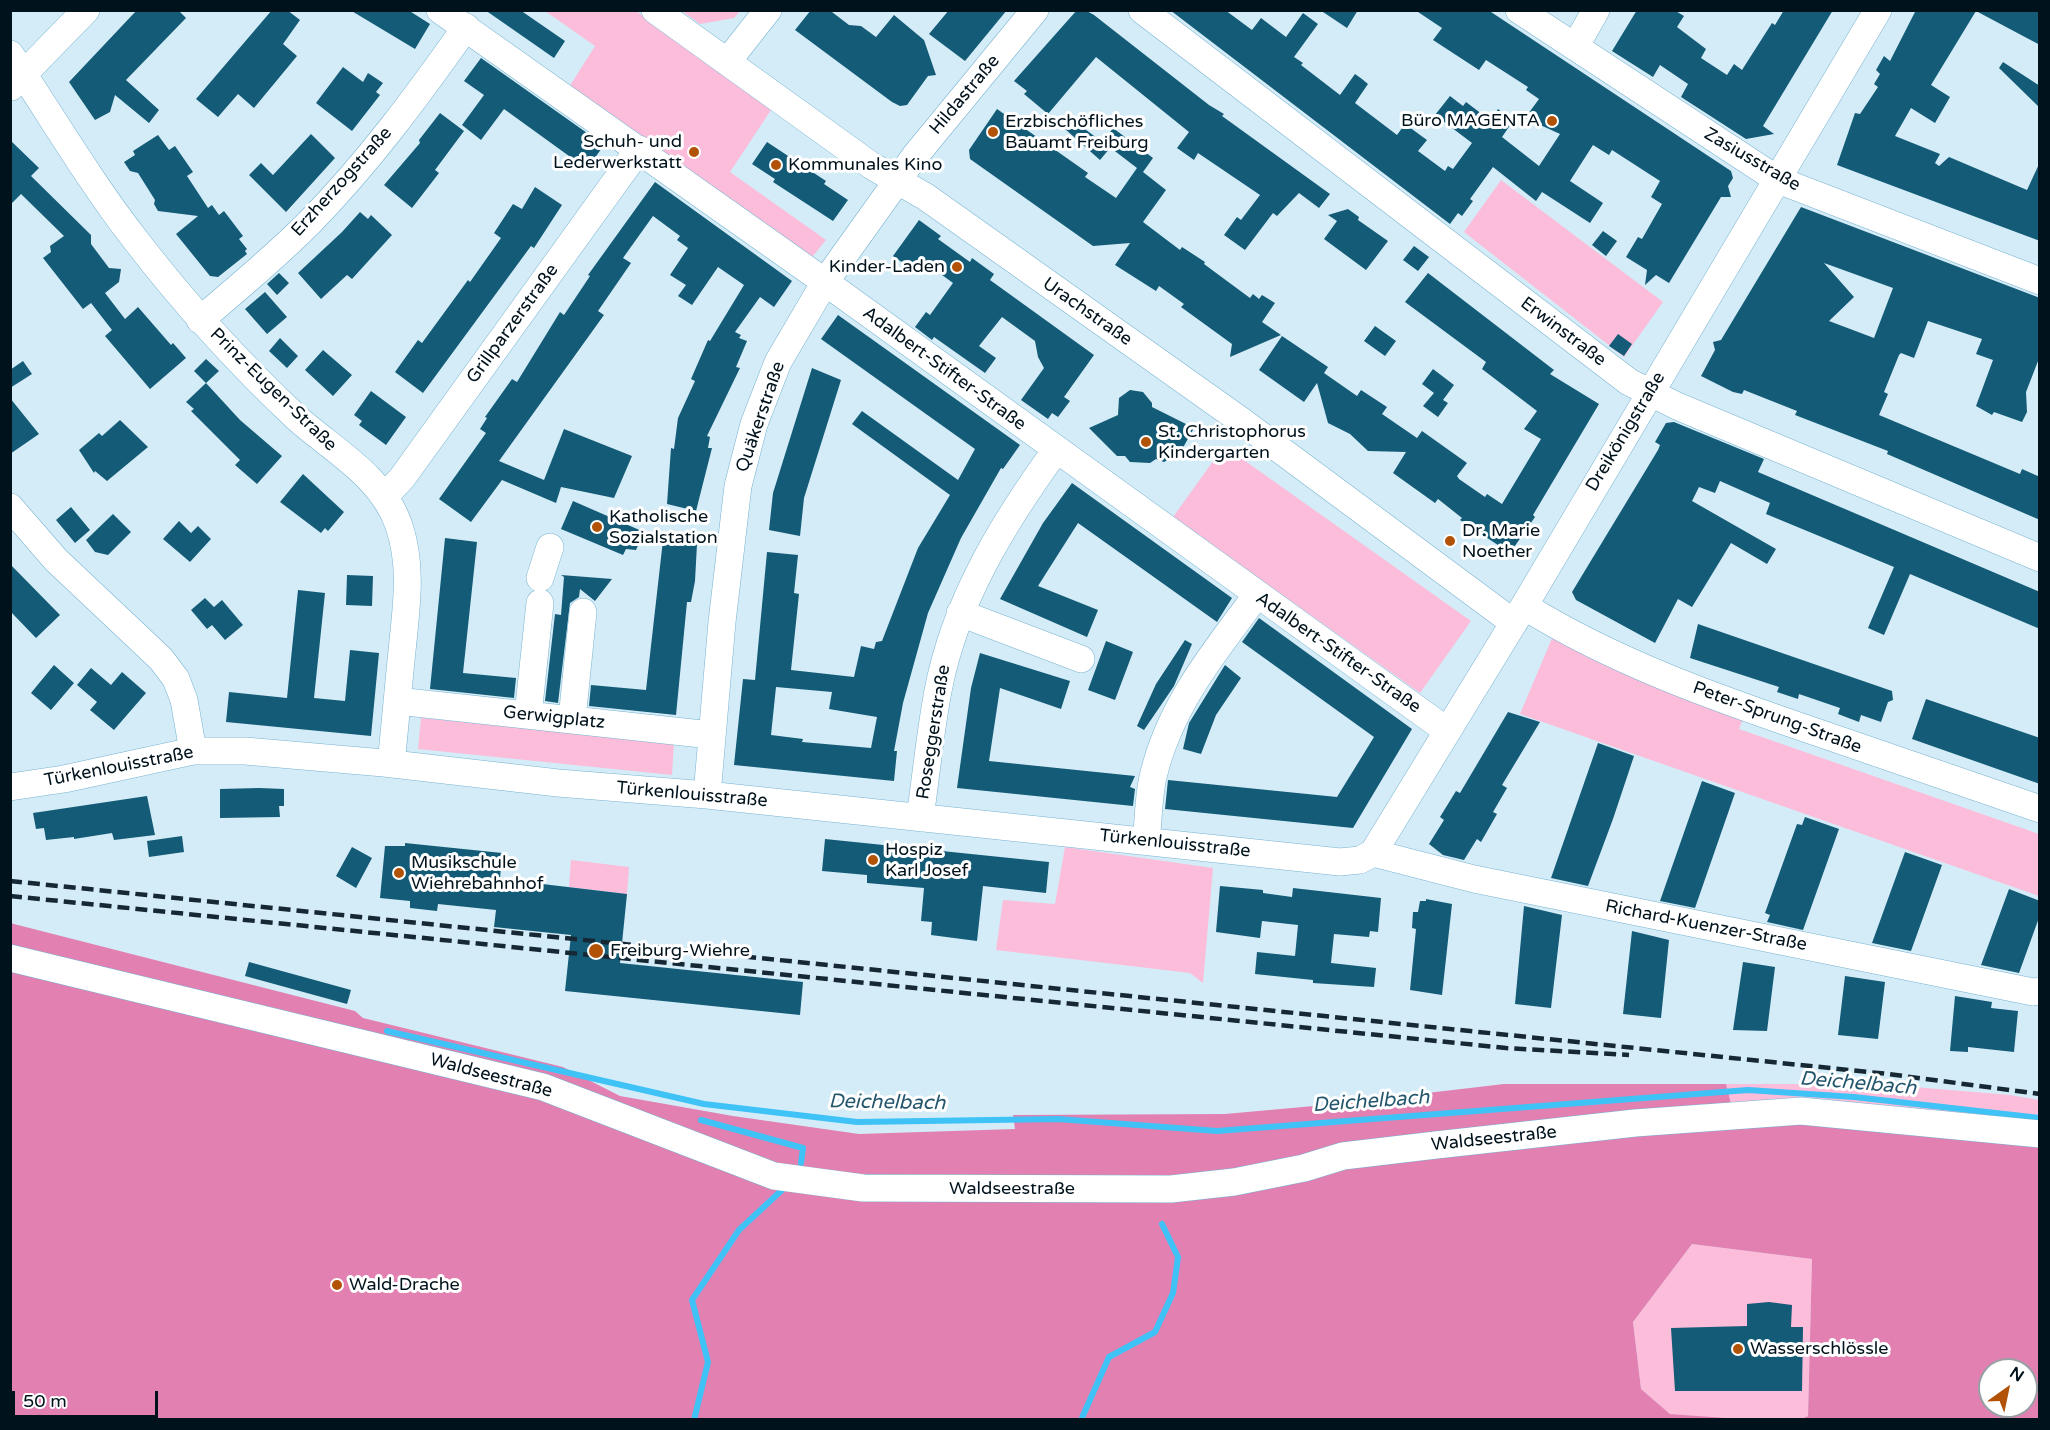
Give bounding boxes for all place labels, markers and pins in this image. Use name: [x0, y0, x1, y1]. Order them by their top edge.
place label: Büro MAGENTA: [1401, 110, 1540, 132]
place label: Erzbischöfliches Bauamt Freiburg: [1005, 111, 1149, 154]
marker: Büro MAGENTA: [1545, 114, 1559, 128]
marker: Erzbischöfliches Bauamt Freiburg: [986, 125, 1000, 139]
place label: Schuh- und Lederwerkstatt: [553, 131, 682, 174]
marker: Schuh- und Lederwerkstatt: [687, 145, 701, 159]
place label: Kommunales Kino: [788, 154, 942, 176]
marker: Kommunales Kino: [769, 158, 783, 172]
place label: Kinder-Laden: [829, 256, 945, 278]
marker: Kinder-Laden: [950, 260, 964, 274]
place label: St. Christophorus Kindergarten: [1158, 421, 1306, 464]
marker: St. Christophorus Kindergarten: [1139, 435, 1153, 449]
place label: Katholische Sozialstation: [609, 506, 718, 548]
marker: Katholische Sozialstation: [590, 520, 604, 534]
place label: Dr. Marie Noether: [1462, 520, 1540, 562]
marker: Dr. Marie Noether: [1443, 534, 1457, 548]
place label: Hospiz Karl Josef: [885, 839, 968, 882]
place label: Musikschule Wiehrebahnhof: [411, 852, 544, 894]
marker: Hospiz Karl Josef: [866, 853, 880, 867]
marker: Musikschule Wiehrebahnhof: [392, 866, 406, 880]
place label: Freiburg-Wiehre: [610, 940, 750, 962]
marker: Freiburg-Wiehre: [587, 942, 605, 960]
place label: Wald-Drache: [349, 1274, 460, 1296]
marker: Wald-Drache: [330, 1278, 344, 1292]
place label: Wasserschlössle: [1750, 1338, 1889, 1360]
marker: Wasserschlössle: [1731, 1342, 1745, 1356]

